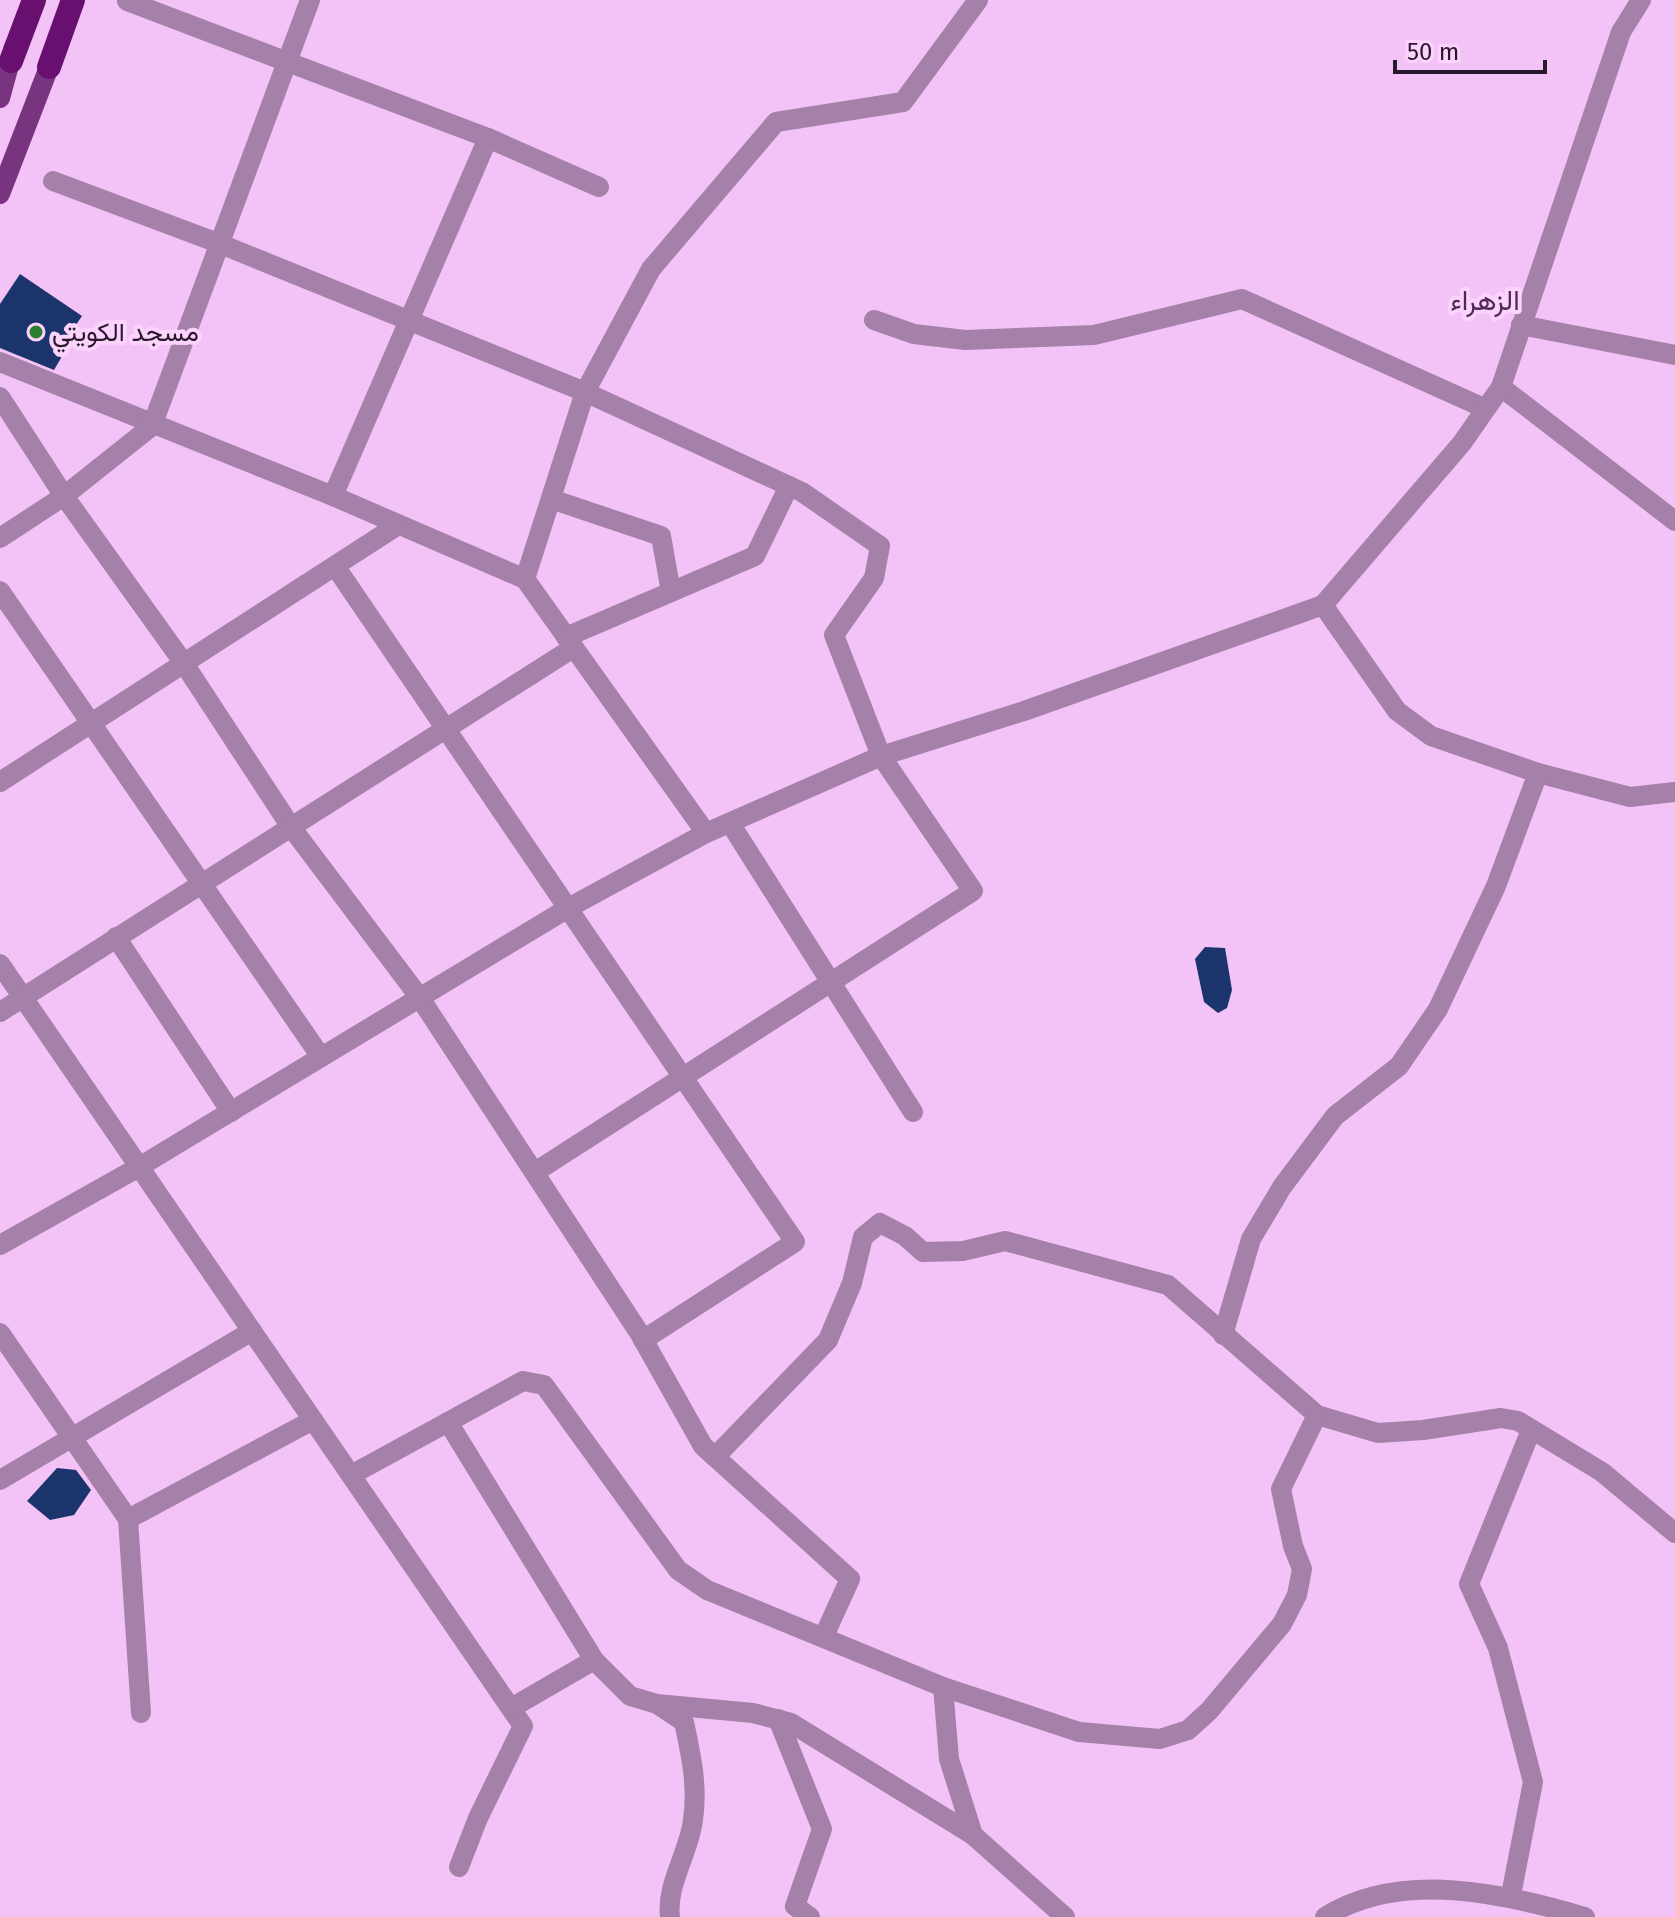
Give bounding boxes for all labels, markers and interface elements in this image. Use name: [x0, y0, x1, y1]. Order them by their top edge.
scale bar: [1395, 24, 1545, 74]
text: 50 m: [1407, 38, 1459, 66]
district label: الزهراء: [1450, 284, 1520, 318]
place label: مسجد الكويتي: [52, 317, 199, 353]
marker: مسجد الكويتي: [27, 323, 45, 341]

